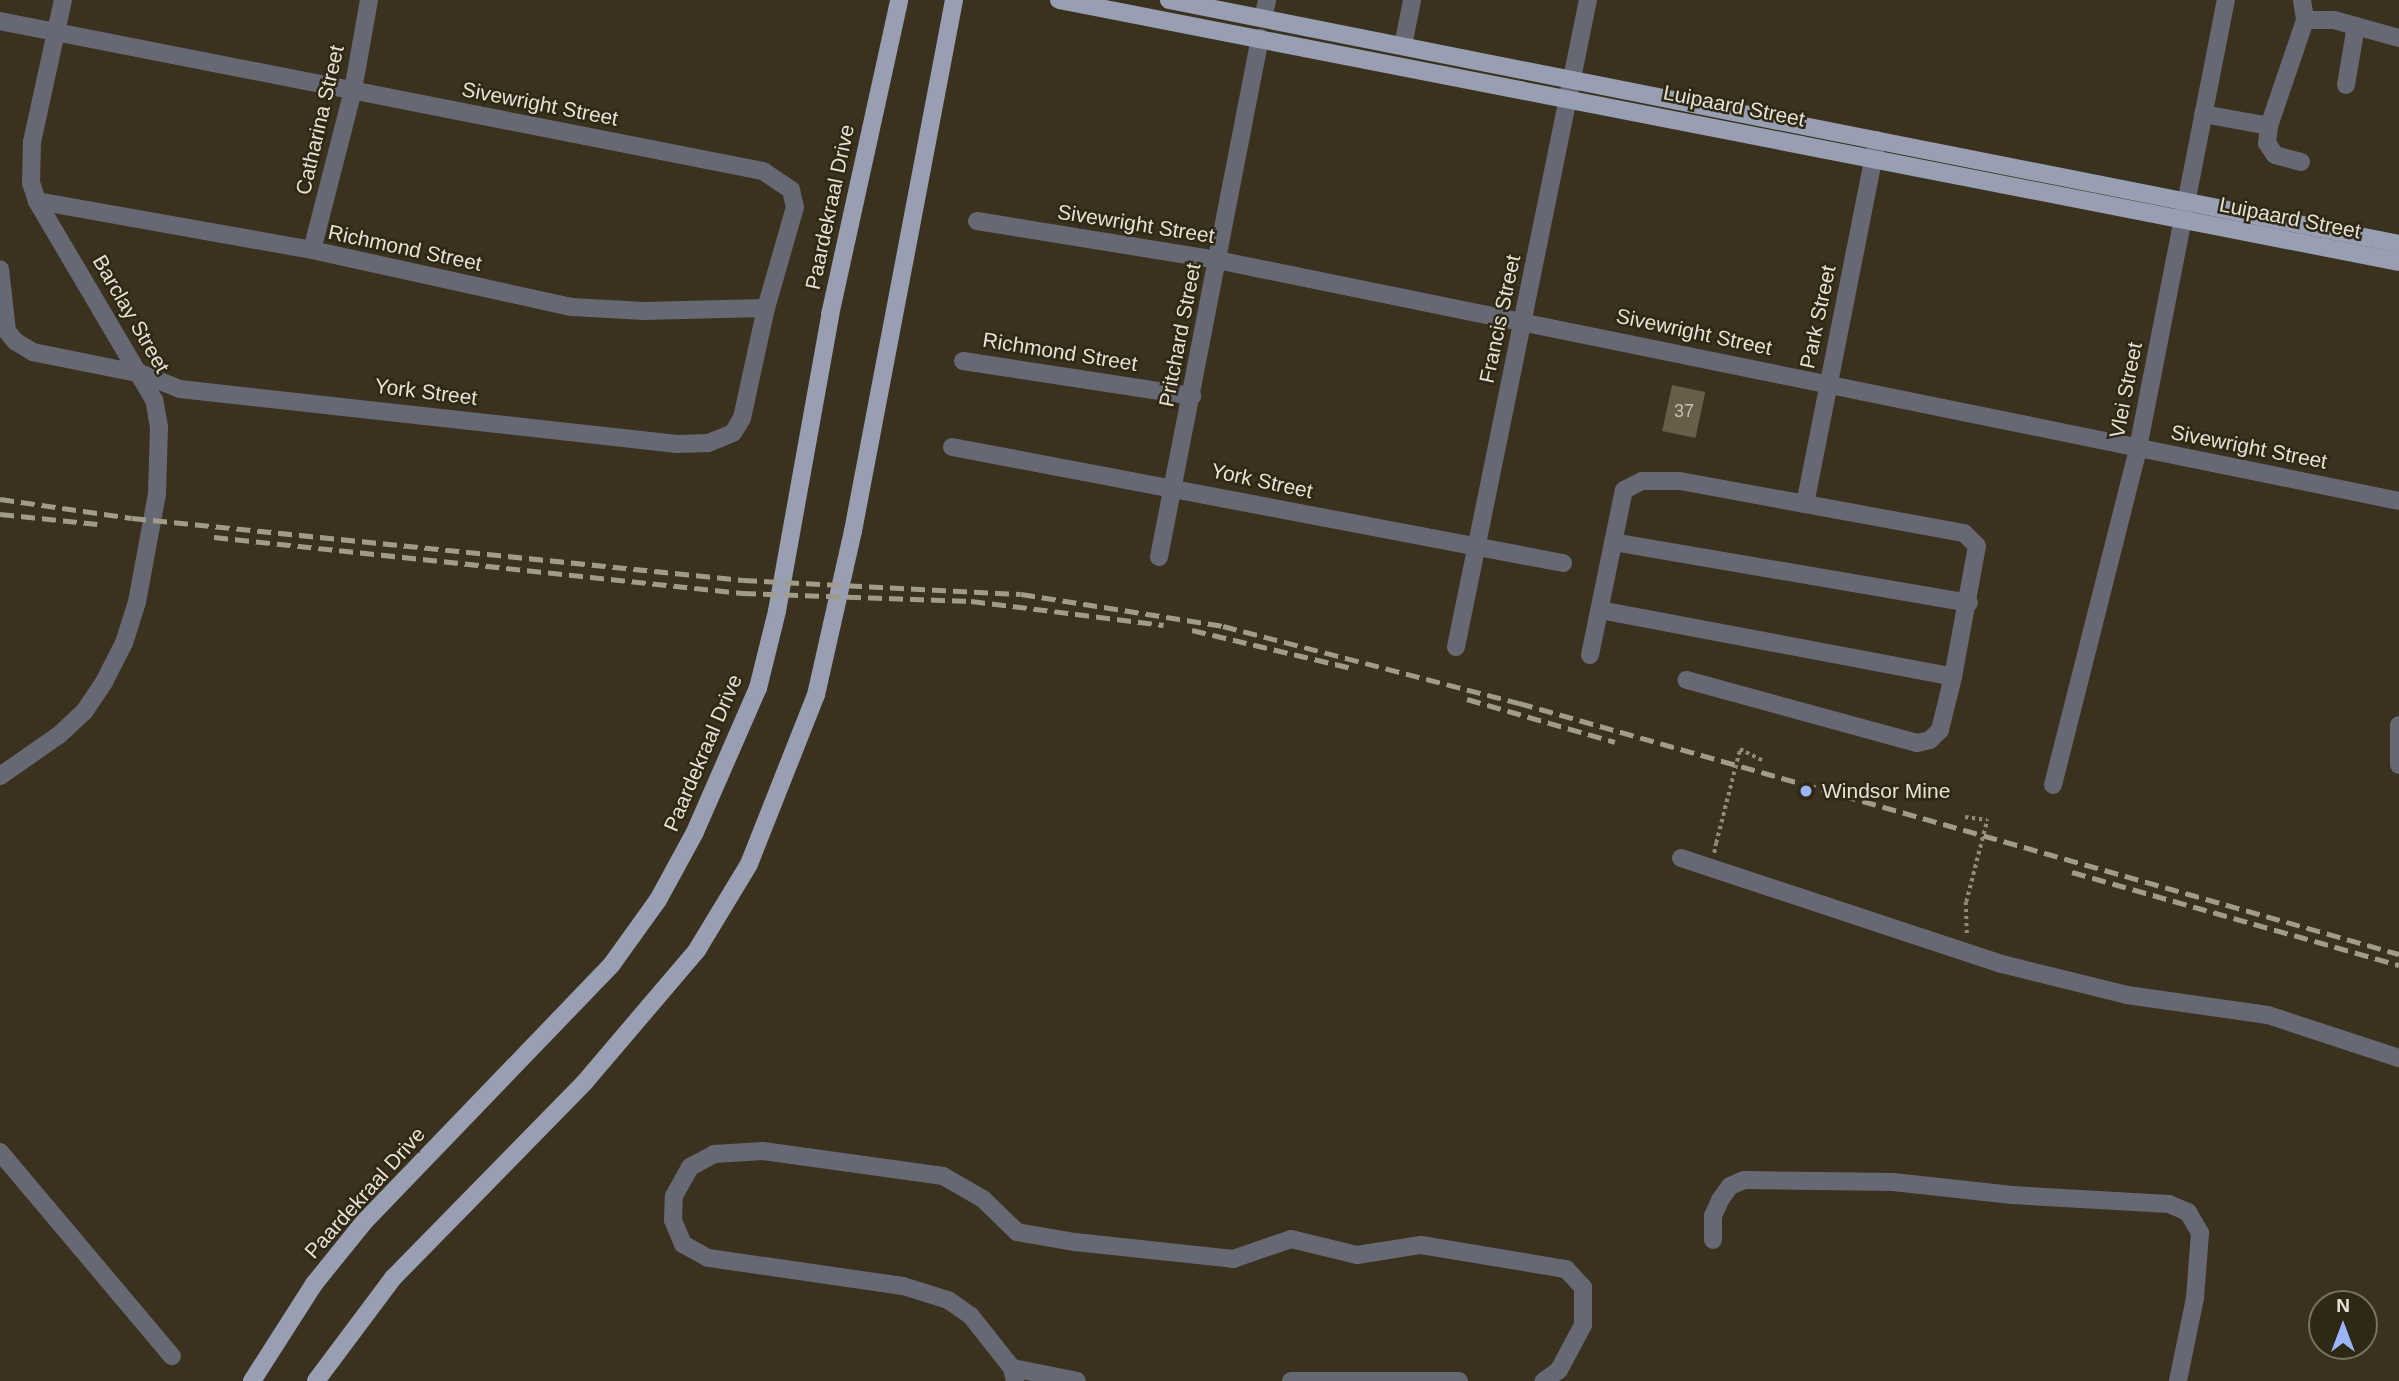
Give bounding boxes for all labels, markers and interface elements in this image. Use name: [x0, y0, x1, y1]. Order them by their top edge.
street label: Catharina Street: [291, 43, 349, 197]
street label: Sivewright Street: [460, 76, 620, 132]
street label: Luipaard Street: [1661, 80, 1807, 132]
street label: Paardekraal Drive: [800, 122, 860, 292]
street label: Luipaard Street: [2217, 192, 2363, 244]
street label: Sivewright Street: [1056, 199, 1216, 249]
street label: Richmond Street: [326, 219, 484, 277]
street label: Barclay Street: [87, 251, 175, 377]
street label: Francis Street: [1474, 252, 1526, 386]
street label: Pritchard Street: [1154, 261, 1206, 409]
street label: Park Street: [1795, 263, 1841, 371]
street label: Sivewright Street: [1614, 303, 1774, 361]
street label: Richmond Street: [981, 327, 1139, 377]
street label: Vlei Street: [2104, 340, 2148, 440]
street label: York Street: [373, 373, 479, 411]
house number: 37: [1674, 400, 1694, 422]
street label: Sivewright Street: [2169, 419, 2329, 475]
street label: York Street: [1209, 458, 1315, 504]
street label: Paardekraal Drive: [659, 671, 747, 835]
place label: Windsor Mine: [1822, 778, 1950, 804]
marker: Windsor Mine: [1796, 781, 1816, 801]
street label: Paardekraal Drive: [299, 1122, 431, 1264]
north arrow: [2308, 1290, 2378, 1360]
text: N: [2336, 1295, 2350, 1316]

